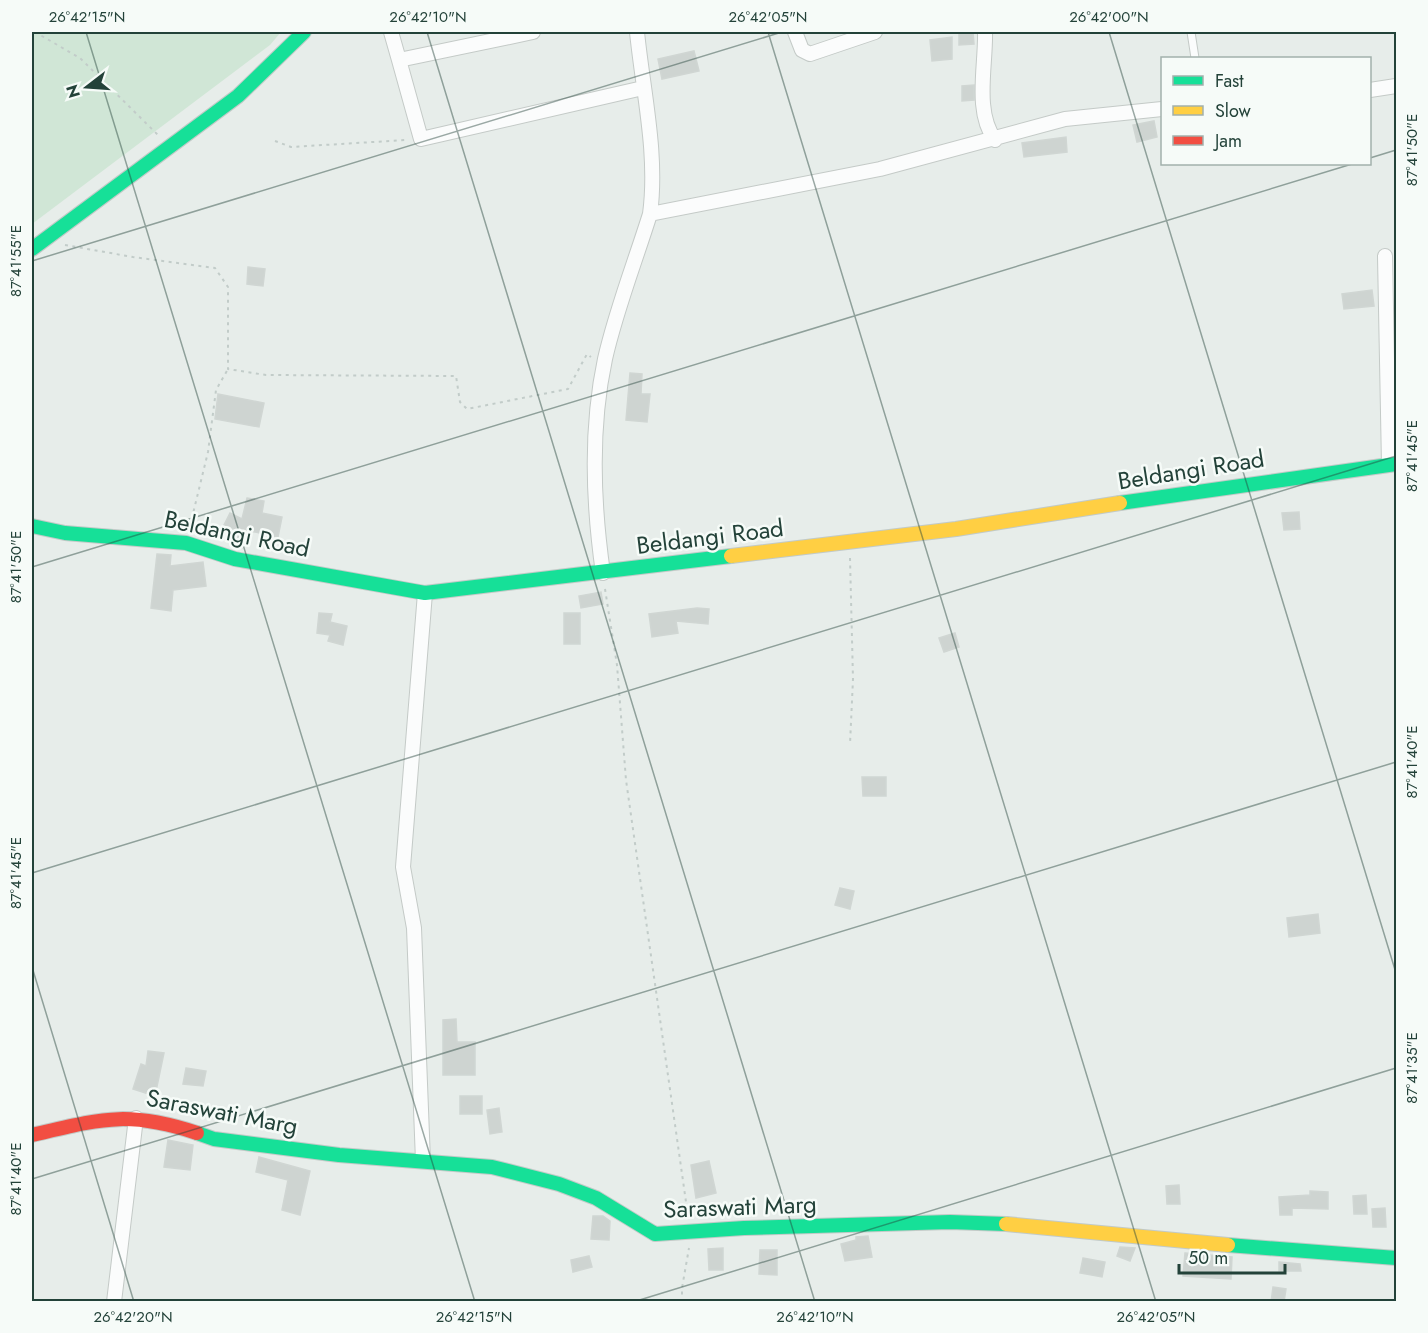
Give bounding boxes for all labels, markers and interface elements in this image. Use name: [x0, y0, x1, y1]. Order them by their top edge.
text: 26°42'15"N: [49, 6, 125, 28]
text: 26°42'10"N: [389, 6, 467, 28]
text: 26°42'05"N: [729, 6, 807, 28]
text: 26°42'00"N: [1069, 6, 1149, 28]
north arrow: [57, 57, 117, 117]
legend: [1161, 57, 1371, 165]
text: Fast: [1215, 68, 1244, 94]
text: N: [60, 82, 86, 101]
text: Slow: [1215, 98, 1252, 124]
text: 87°41'50"E: [1401, 114, 1423, 186]
text: Jam: [1213, 128, 1242, 154]
text: 87°41'55"E: [5, 225, 27, 297]
text: 87°41'45"E: [1401, 420, 1423, 492]
street label: Beldangi Road: [1115, 441, 1267, 498]
street label: Beldangi Road: [161, 501, 313, 566]
street label: Beldangi Road: [634, 510, 786, 563]
text: 87°41'50"E: [5, 531, 27, 603]
text: 87°41'40"E: [1401, 726, 1423, 798]
text: 87°41'45"E: [5, 837, 27, 909]
text: 87°41'35"E: [1401, 1032, 1423, 1104]
street label: Saraswati Marg: [143, 1080, 301, 1143]
text: 87°41'40"E: [5, 1143, 27, 1215]
street label: Saraswati Marg: [663, 1186, 817, 1227]
scale bar: [1179, 1237, 1286, 1275]
text: 50 m: [1188, 1245, 1228, 1271]
text: 26°42'20"N: [93, 1306, 173, 1328]
text: 26°42'15"N: [436, 1306, 512, 1328]
text: 26°42'10"N: [776, 1306, 854, 1328]
text: 26°42'05"N: [1117, 1306, 1195, 1328]

